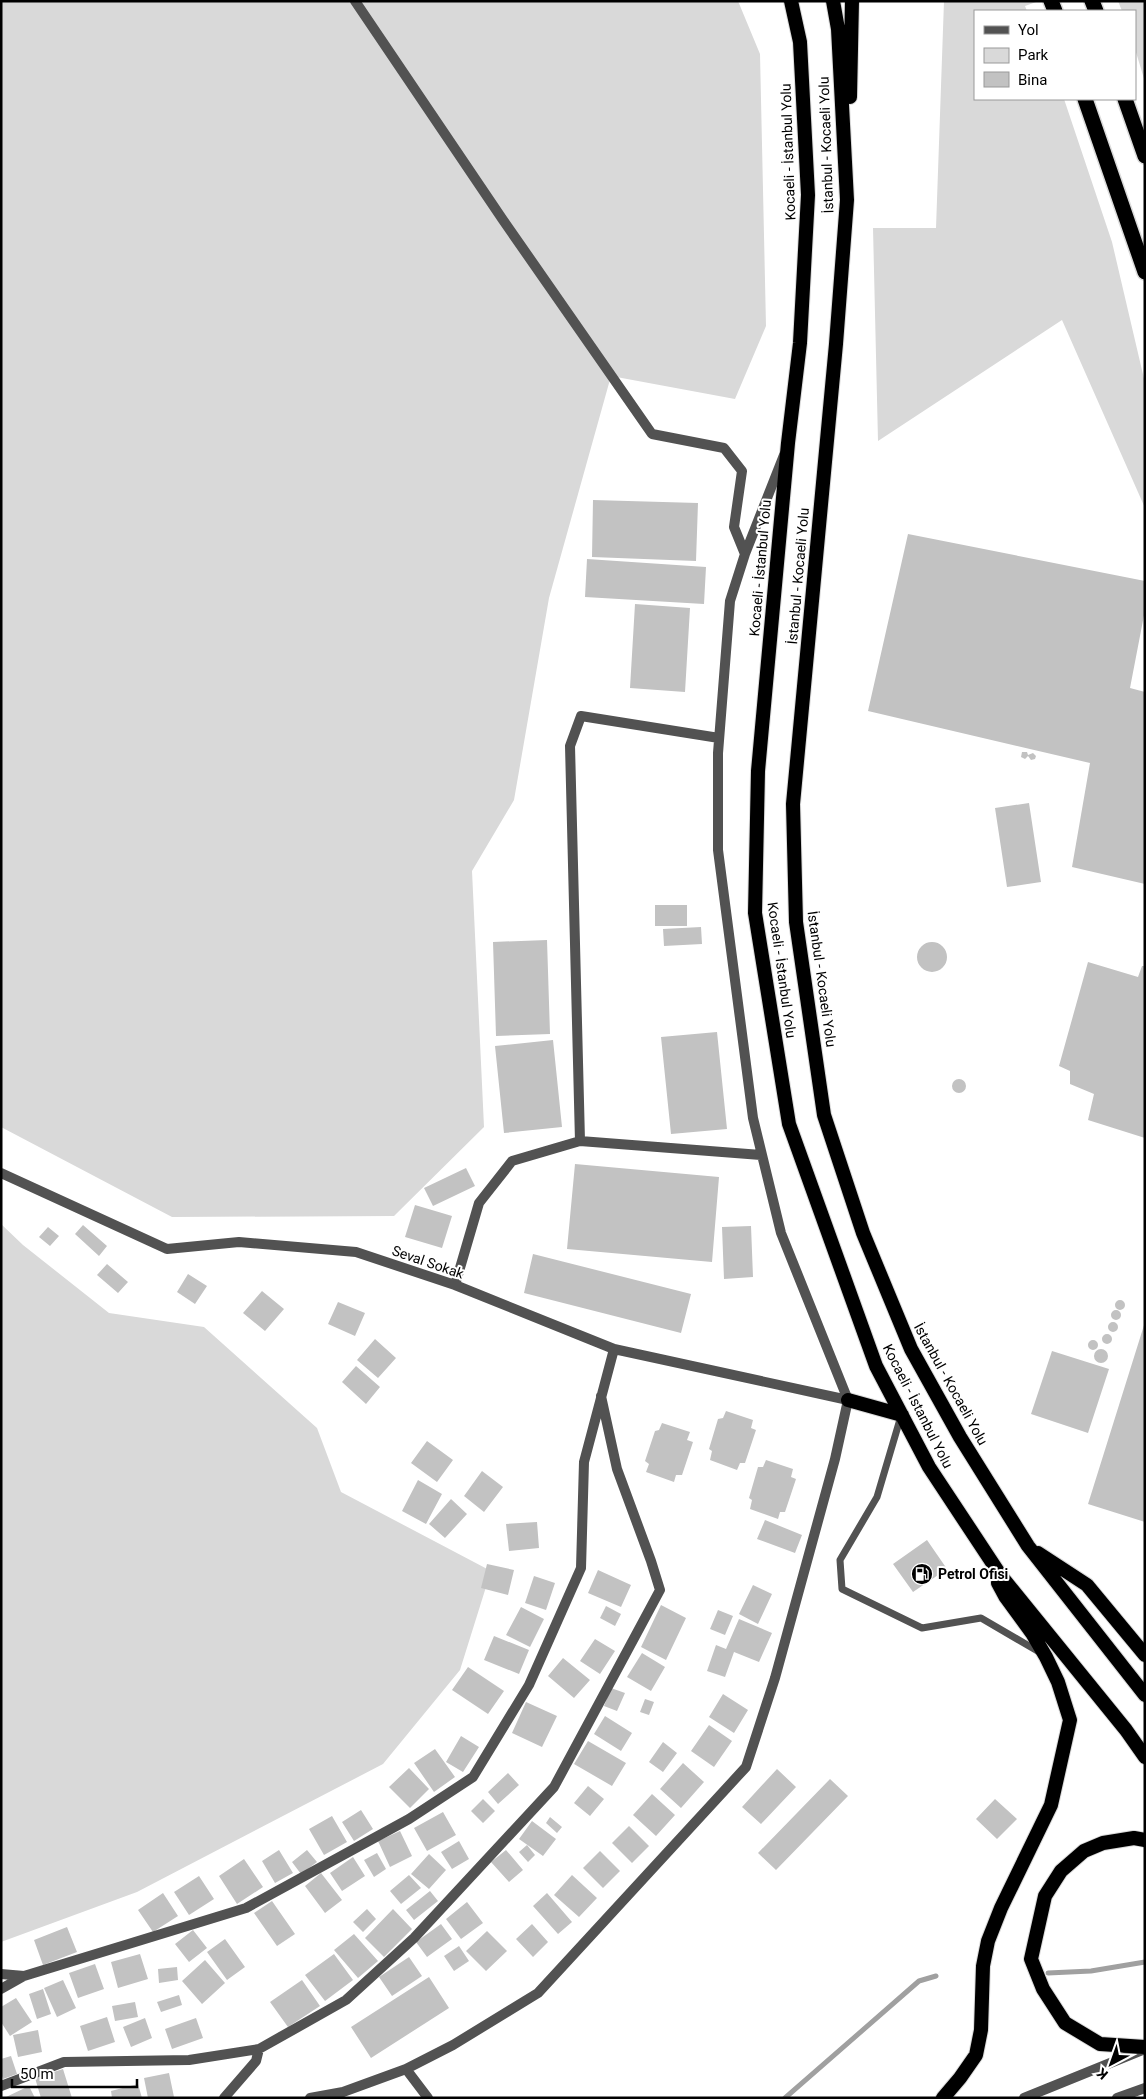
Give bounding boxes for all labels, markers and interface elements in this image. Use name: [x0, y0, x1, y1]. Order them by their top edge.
legend: [974, 10, 1136, 100]
text: Yol: [1018, 21, 1039, 39]
text: Park: [1018, 46, 1049, 64]
text: Bina: [1018, 71, 1047, 89]
street label: İstanbul - Kocaeli Yolu: [816, 76, 836, 214]
street label: Kocaeli - İstanbul Yolu: [778, 83, 798, 221]
street label: Kocaeli - İstanbul Yolu: [746, 499, 774, 637]
street label: İstanbul - Kocaeli Yolu: [784, 507, 812, 645]
street label: Kocaeli - İstanbul Yolu: [765, 901, 799, 1039]
street label: İstanbul - Kocaeli Yolu: [805, 910, 839, 1048]
street label: Seval Sokak: [390, 1242, 467, 1282]
street label: İstanbul - Kocaeli Yolu: [911, 1320, 991, 1448]
street label: Kocaeli - İstanbul Yolu: [880, 1341, 956, 1471]
fuel station icon: Petrol Ofisi: [910, 1562, 934, 1586]
place label: Petrol Ofisi: [938, 1566, 1008, 1582]
north arrow: [1086, 2039, 1136, 2089]
scale bar: [12, 2056, 138, 2088]
text: 50 m: [20, 2065, 54, 2083]
text: K: [1094, 2065, 1111, 2083]

